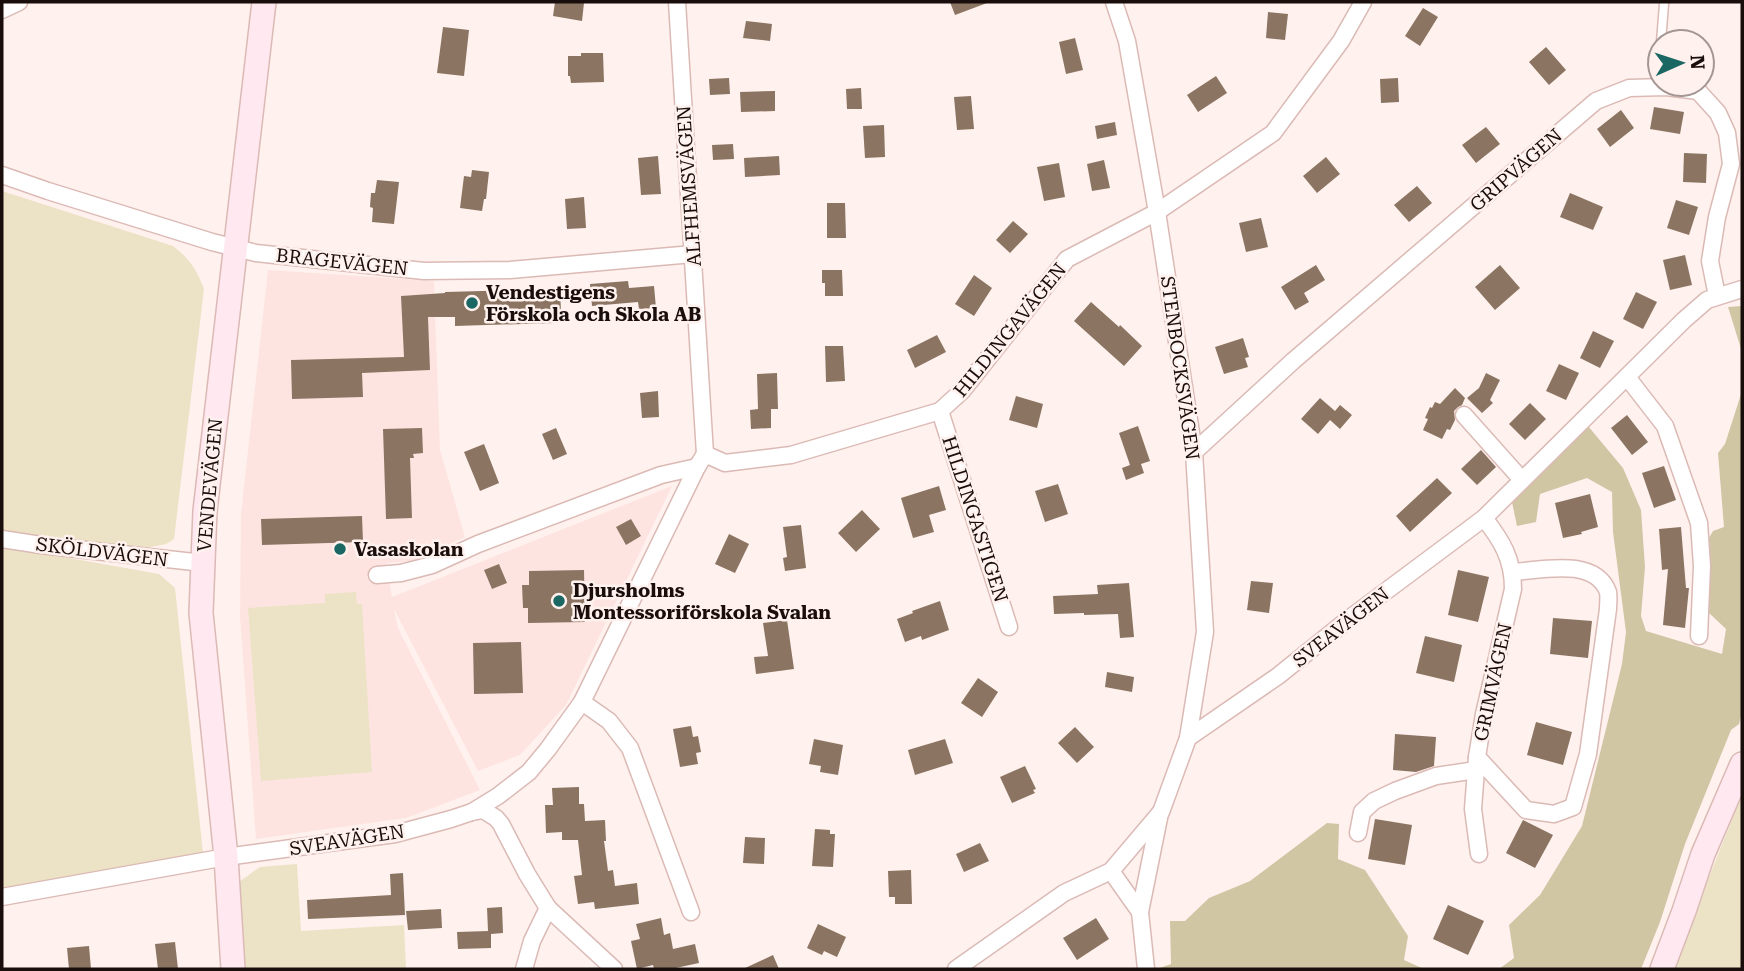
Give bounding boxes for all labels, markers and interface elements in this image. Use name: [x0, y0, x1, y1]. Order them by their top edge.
north arrow: [1646, 28, 1716, 98]
text: N: [1686, 54, 1709, 70]
street label: ALFHEMSVÄGEN: [672, 105, 706, 267]
street label: GRIPVÄGEN: [1465, 124, 1567, 216]
street label: BRAGEVÄGEN: [275, 244, 409, 280]
street label: HILDINGAVÄGEN: [949, 258, 1071, 402]
street label: STENBOCKSVÄGEN: [1156, 274, 1204, 462]
place label: Vendestigens Förskola och Skola AB: [486, 281, 701, 326]
marker: Vendestigens Förskola och Skola AB: [464, 295, 480, 311]
street label: VENDEVÄGEN: [193, 417, 227, 553]
street label: HILDINGASTIGEN: [937, 433, 1013, 605]
street label: SKÖLDVÄGEN: [35, 532, 169, 572]
place label: Vasaskolan: [354, 538, 464, 561]
marker: Vasaskolan: [332, 541, 348, 557]
place label: Djursholms Montessoriförskola Svalan: [573, 579, 831, 624]
street label: SVEAVÄGEN: [1288, 582, 1394, 672]
marker: Djursholms Montessoriförskola Svalan: [551, 593, 567, 609]
street label: GRIMVÄGEN: [1469, 621, 1517, 743]
street label: SVEAVÄGEN: [288, 820, 406, 860]

